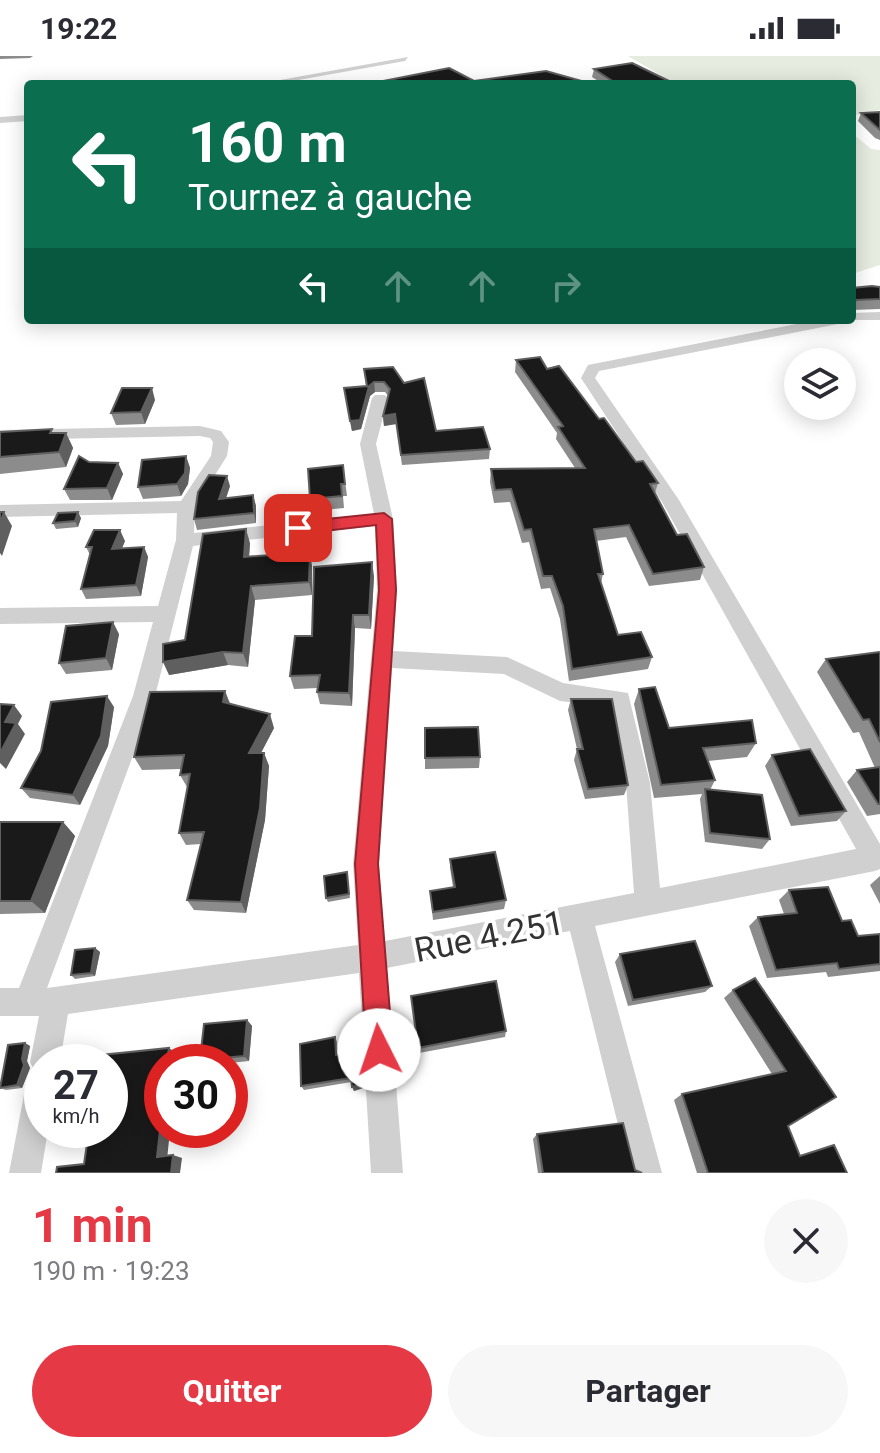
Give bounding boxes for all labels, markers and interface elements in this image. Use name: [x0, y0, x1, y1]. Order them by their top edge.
text: 19:22: [40, 11, 117, 46]
text: 160 m: [188, 110, 347, 176]
icon: left: [56, 112, 160, 216]
text: Tournez à gauche: [188, 177, 472, 219]
icon: left: [292, 264, 336, 308]
icon: ahead: [376, 264, 420, 308]
icon: ahead: [460, 264, 504, 308]
icon: right: [544, 264, 588, 308]
map controls: [784, 348, 856, 420]
button: layers: [784, 348, 856, 420]
pin: [264, 494, 332, 562]
icon: arrive: [276, 506, 320, 550]
street label: Rue 4.251: [411, 902, 567, 970]
position arrow: [337, 1008, 421, 1092]
speed limit sign: 30: [144, 1044, 248, 1148]
text: 27: [53, 1062, 99, 1109]
text: km/h: [53, 1104, 99, 1128]
text: 1 min: [32, 1197, 153, 1254]
button: close: [764, 1199, 848, 1283]
text: 190 m · 19:23: [32, 1256, 190, 1286]
button: Quitter: [32, 1345, 432, 1437]
button: Partager: [448, 1345, 848, 1437]

